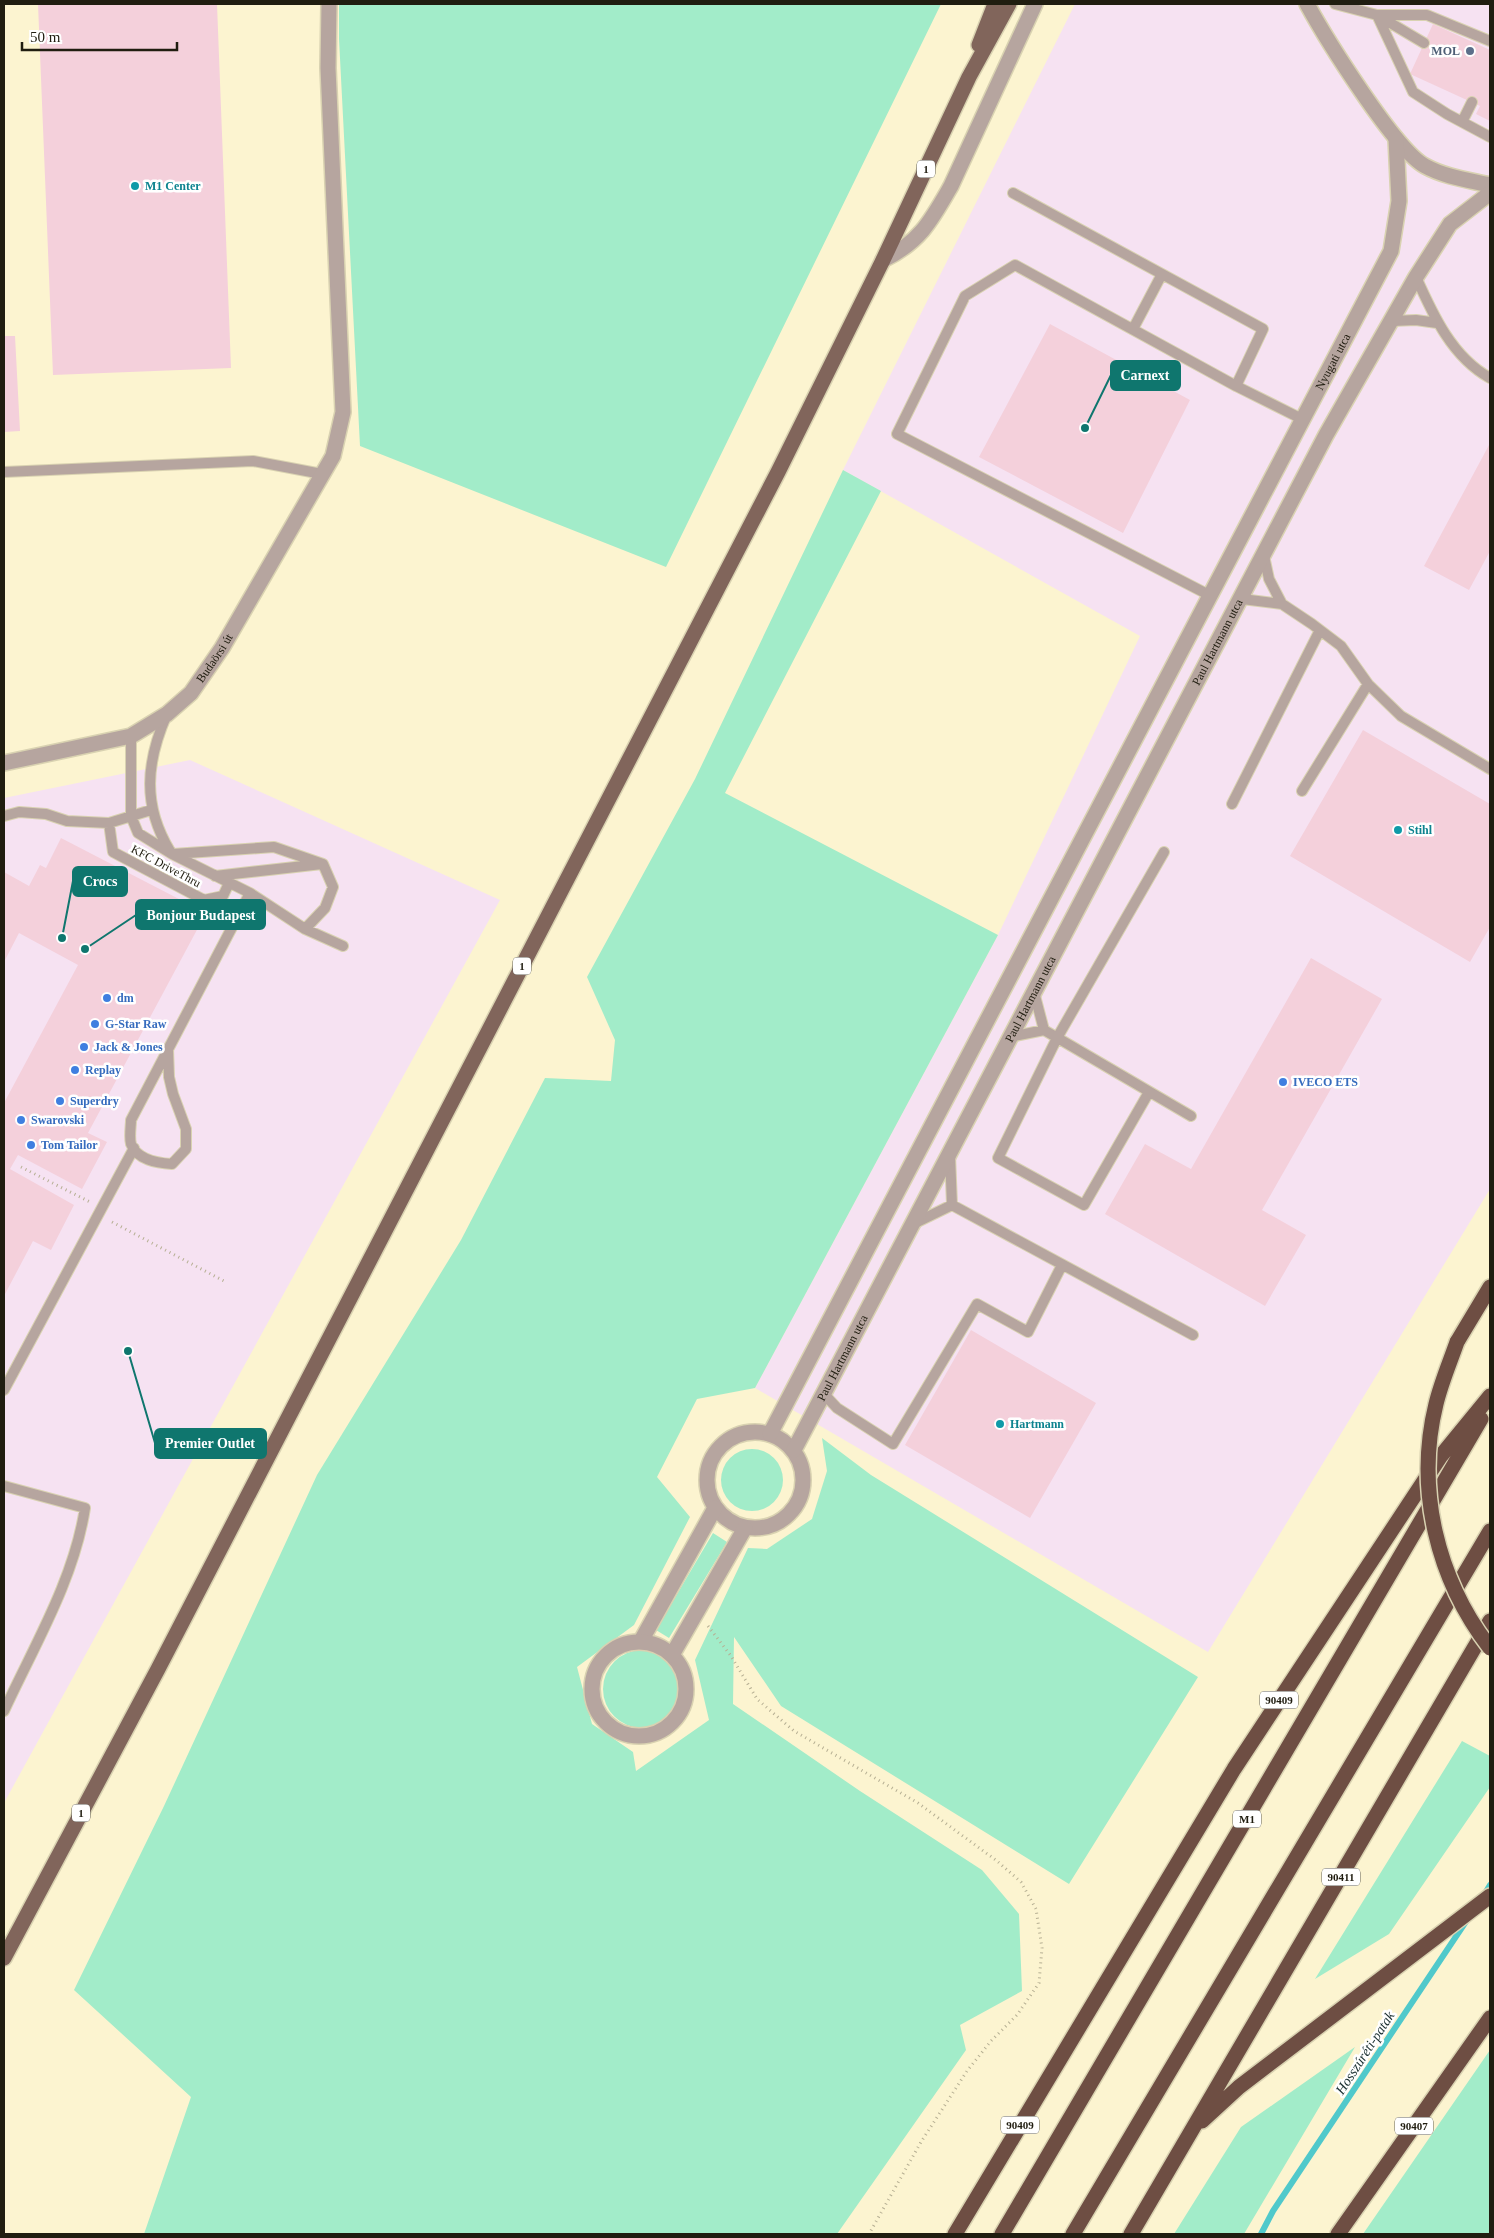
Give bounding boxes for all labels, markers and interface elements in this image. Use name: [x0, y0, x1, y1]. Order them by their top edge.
scale bar: [22, 20, 178, 52]
text: 50 m: [30, 29, 61, 45]
place label: MOL: [1431, 44, 1460, 58]
marker: MOL: [1464, 45, 1476, 57]
road number: 1: [917, 160, 935, 178]
place label: M1 Center: [145, 179, 201, 193]
marker: M1 Center: [129, 180, 141, 192]
street label: Nyugati utca: [1312, 331, 1354, 392]
callout: Carnext: [1111, 361, 1180, 390]
text: Carnext: [1121, 368, 1170, 383]
street label: Paul Hartmann utca: [1189, 596, 1246, 688]
street label: Budaörsi út: [193, 631, 236, 685]
place label: Stihl: [1408, 823, 1433, 837]
marker: Stihl: [1392, 824, 1404, 836]
street label: KFC DriveThru: [129, 842, 203, 890]
callout: Crocs: [73, 867, 127, 896]
text: Crocs: [83, 874, 118, 889]
callout: Bonjour Budapest: [136, 900, 265, 929]
text: Bonjour Budapest: [146, 908, 256, 923]
street label: Paul Hartmann utca: [1002, 953, 1059, 1045]
road number: 1: [513, 958, 531, 974]
place label: dm: [117, 991, 134, 1005]
marker: dm: [101, 992, 113, 1004]
place label: G-Star Raw: [105, 1017, 167, 1031]
marker: G-Star Raw: [89, 1018, 101, 1030]
place label: Jack & Jones: [94, 1040, 163, 1054]
marker: Jack & Jones: [78, 1041, 90, 1053]
place label: Replay: [85, 1063, 121, 1077]
marker: Replay: [69, 1064, 81, 1076]
place label: IVECO ETS: [1293, 1075, 1358, 1089]
marker: IVECO ETS: [1277, 1076, 1289, 1088]
place label: Superdry: [70, 1094, 119, 1108]
marker: Superdry: [54, 1095, 66, 1107]
place label: Swarovski: [31, 1113, 85, 1127]
marker: Swarovski: [15, 1114, 27, 1126]
place label: Tom Tailor: [41, 1138, 98, 1152]
marker: Tom Tailor: [25, 1139, 37, 1151]
street label: Paul Hartmann utca: [814, 1312, 871, 1403]
place label: Hartmann: [1010, 1417, 1064, 1431]
marker: Hartmann: [994, 1418, 1006, 1430]
callout: Premier Outlet: [155, 1429, 266, 1458]
text: Premier Outlet: [165, 1436, 255, 1451]
road number: 90409: [1260, 1692, 1298, 1708]
road number: 1: [72, 1805, 90, 1822]
road number: M1: [1233, 1810, 1261, 1828]
road number: 90411: [1322, 1868, 1360, 1885]
water label: Hosszúréti-patak: [1332, 2008, 1398, 2098]
road number: 90409: [1001, 2116, 1039, 2134]
road number: 90407: [1395, 2118, 1433, 2134]

